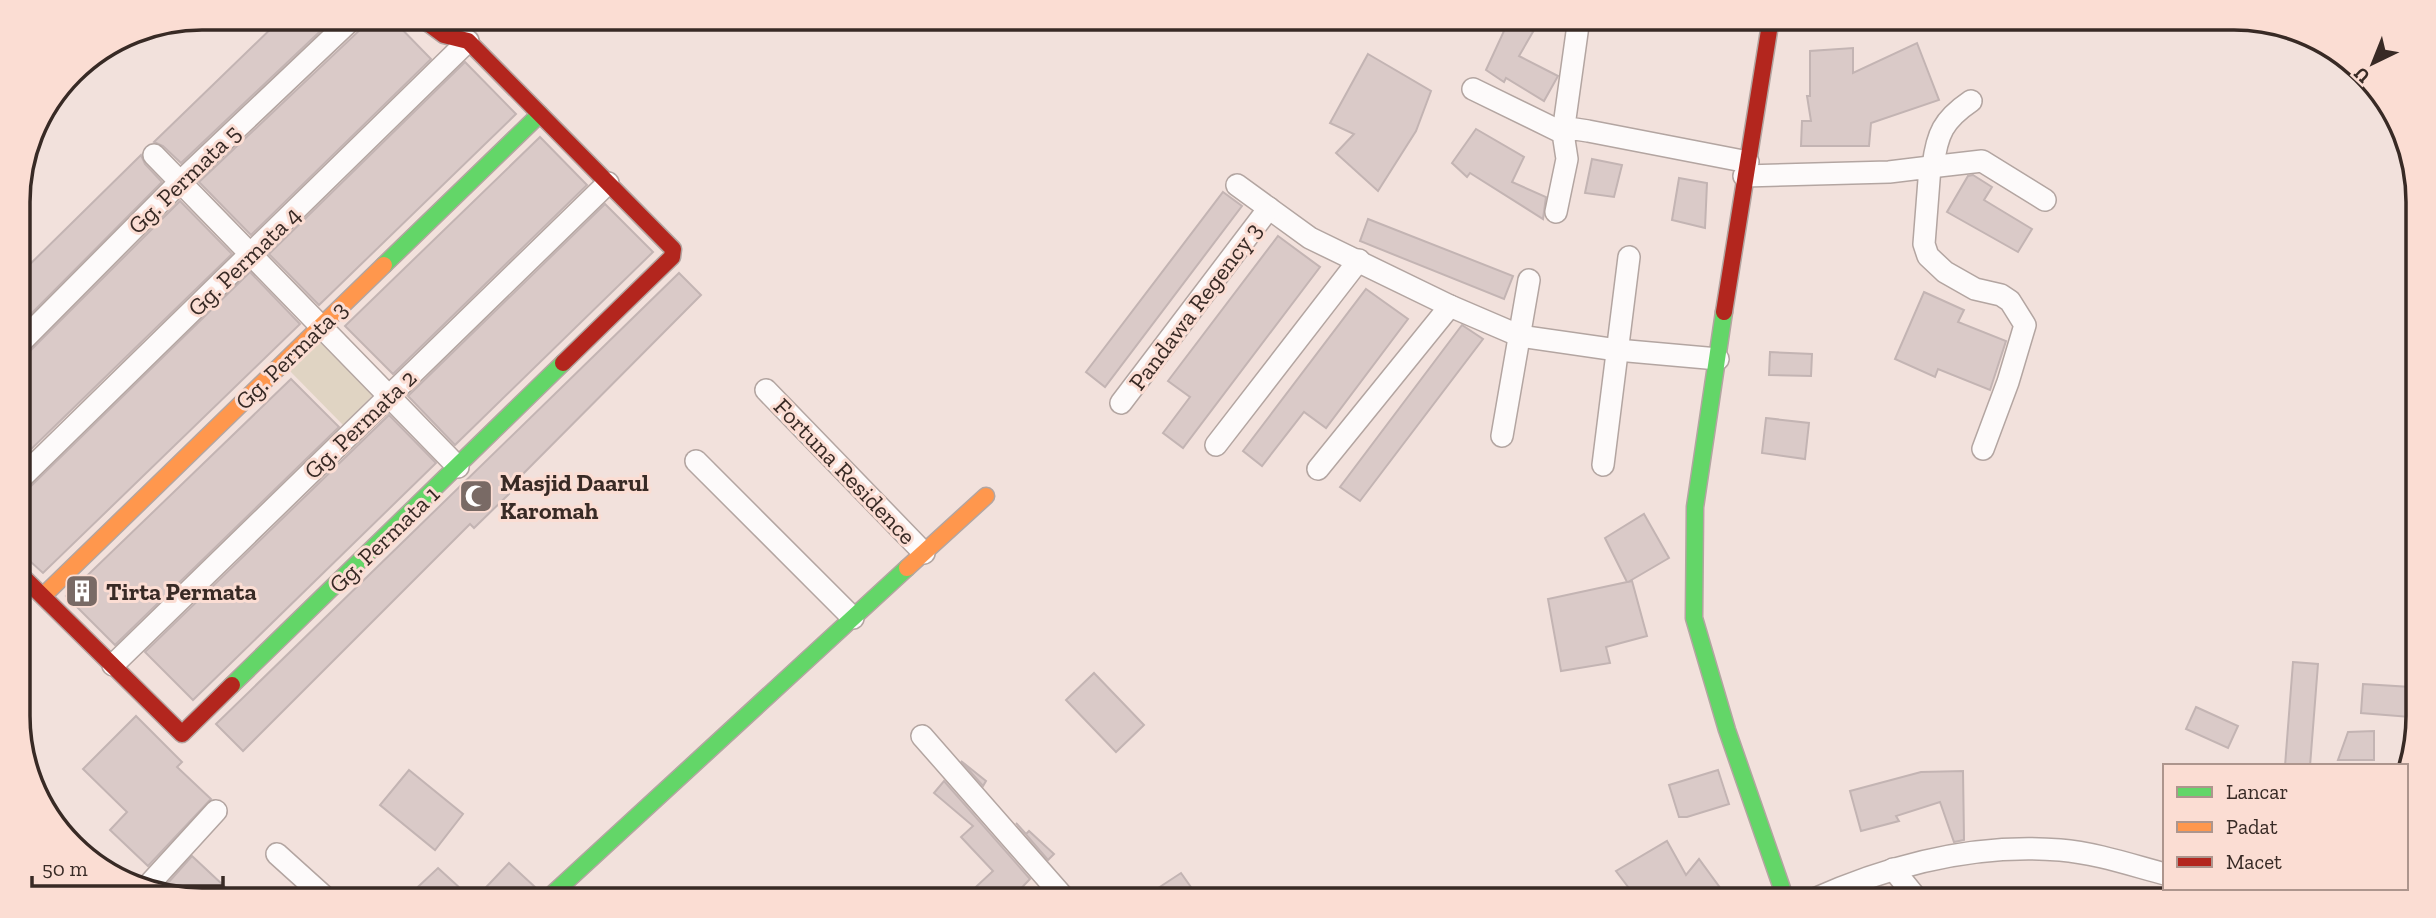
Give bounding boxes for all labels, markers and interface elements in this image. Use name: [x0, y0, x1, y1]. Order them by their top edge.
north arrow: [2338, 28, 2408, 98]
text: U: [2349, 62, 2375, 88]
street label: Gg. Permata 5: [122, 118, 246, 240]
street label: Gg. Permata 4: [182, 200, 307, 322]
street label: Pandawa Regency 3: [1122, 216, 1268, 396]
street label: Gg. Permata 3: [229, 294, 353, 416]
street label: Gg. Permata 2: [298, 363, 422, 485]
street label: Fortuna Residence: [768, 392, 922, 550]
place label: Masjid Daarul Karomah: [500, 468, 649, 525]
mosque icon: Masjid Daarul Karomah: [457, 477, 495, 515]
street label: Gg. Permata 1: [323, 479, 445, 599]
building icon: Tirta Permata: [63, 572, 101, 610]
place label: Tirta Permata: [106, 577, 257, 606]
legend: [2163, 764, 2408, 890]
text: Lancar: [2226, 779, 2288, 804]
text: Padat: [2226, 814, 2278, 839]
scale bar: [32, 844, 222, 888]
text: Macet: [2226, 849, 2282, 874]
text: 50 m: [42, 856, 88, 881]

